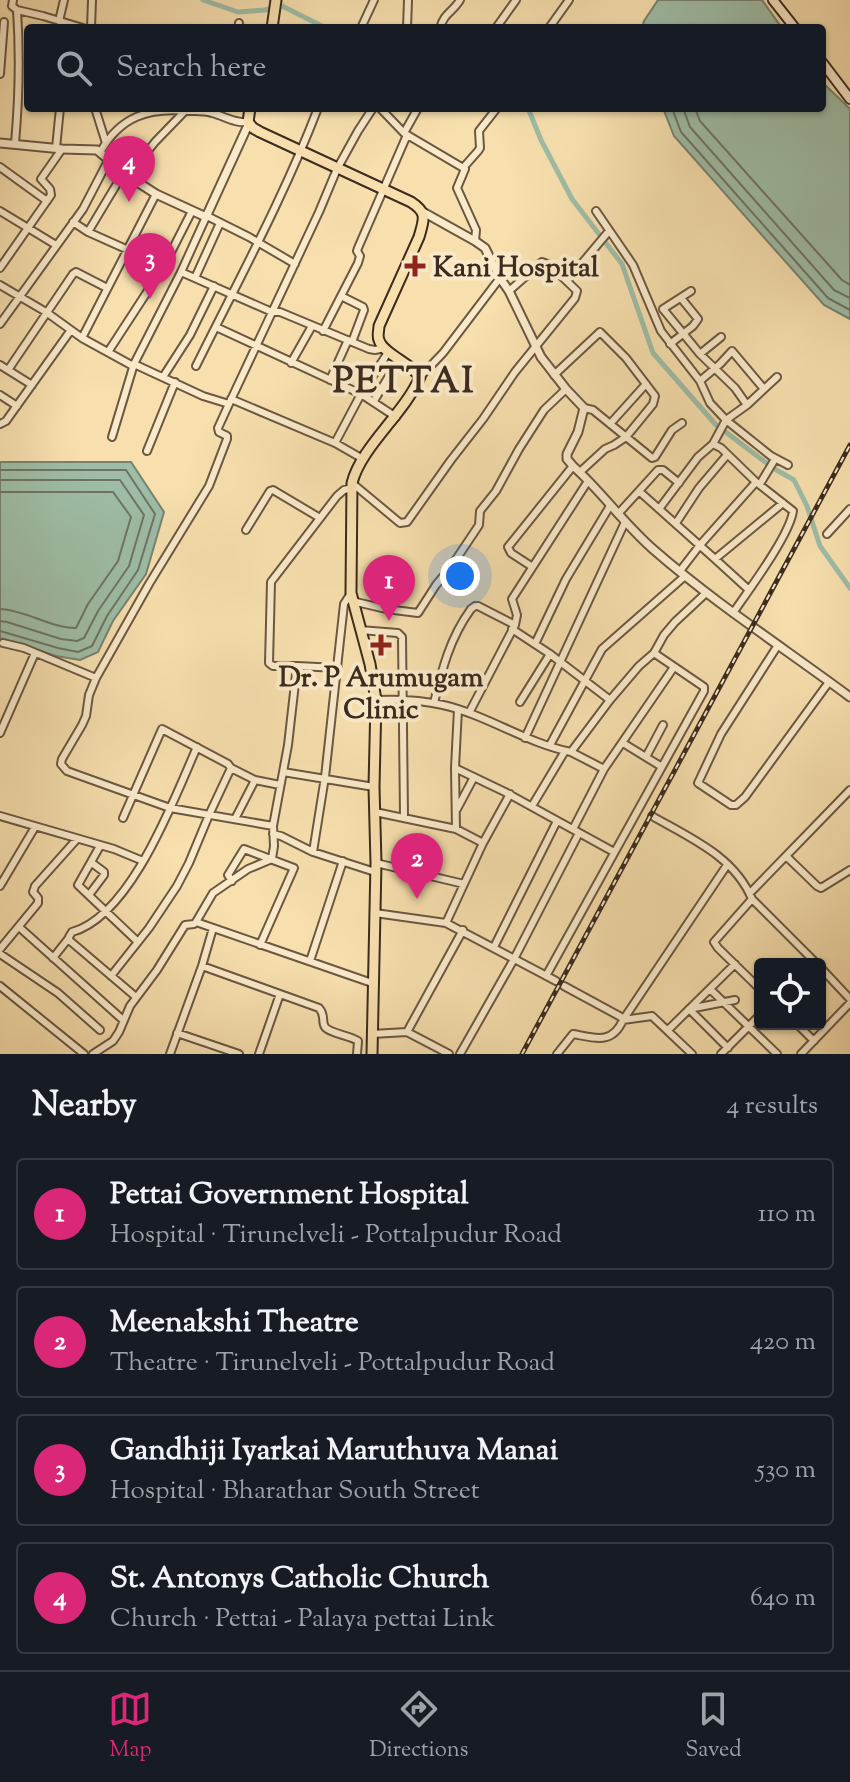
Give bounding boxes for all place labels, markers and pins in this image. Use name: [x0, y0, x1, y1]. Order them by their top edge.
pin: 4: [103, 136, 155, 202]
pin: 3: [124, 233, 176, 299]
place label: Kani Hospital: [433, 249, 599, 289]
marker: Kani Hospital: [404, 255, 426, 277]
pin: 1: [363, 555, 415, 621]
marker: Dr. P Arumugam Clinic: [370, 634, 392, 656]
place label: Dr. P Arumugam Clinic: [279, 659, 484, 731]
pin: 2: [391, 833, 443, 899]

